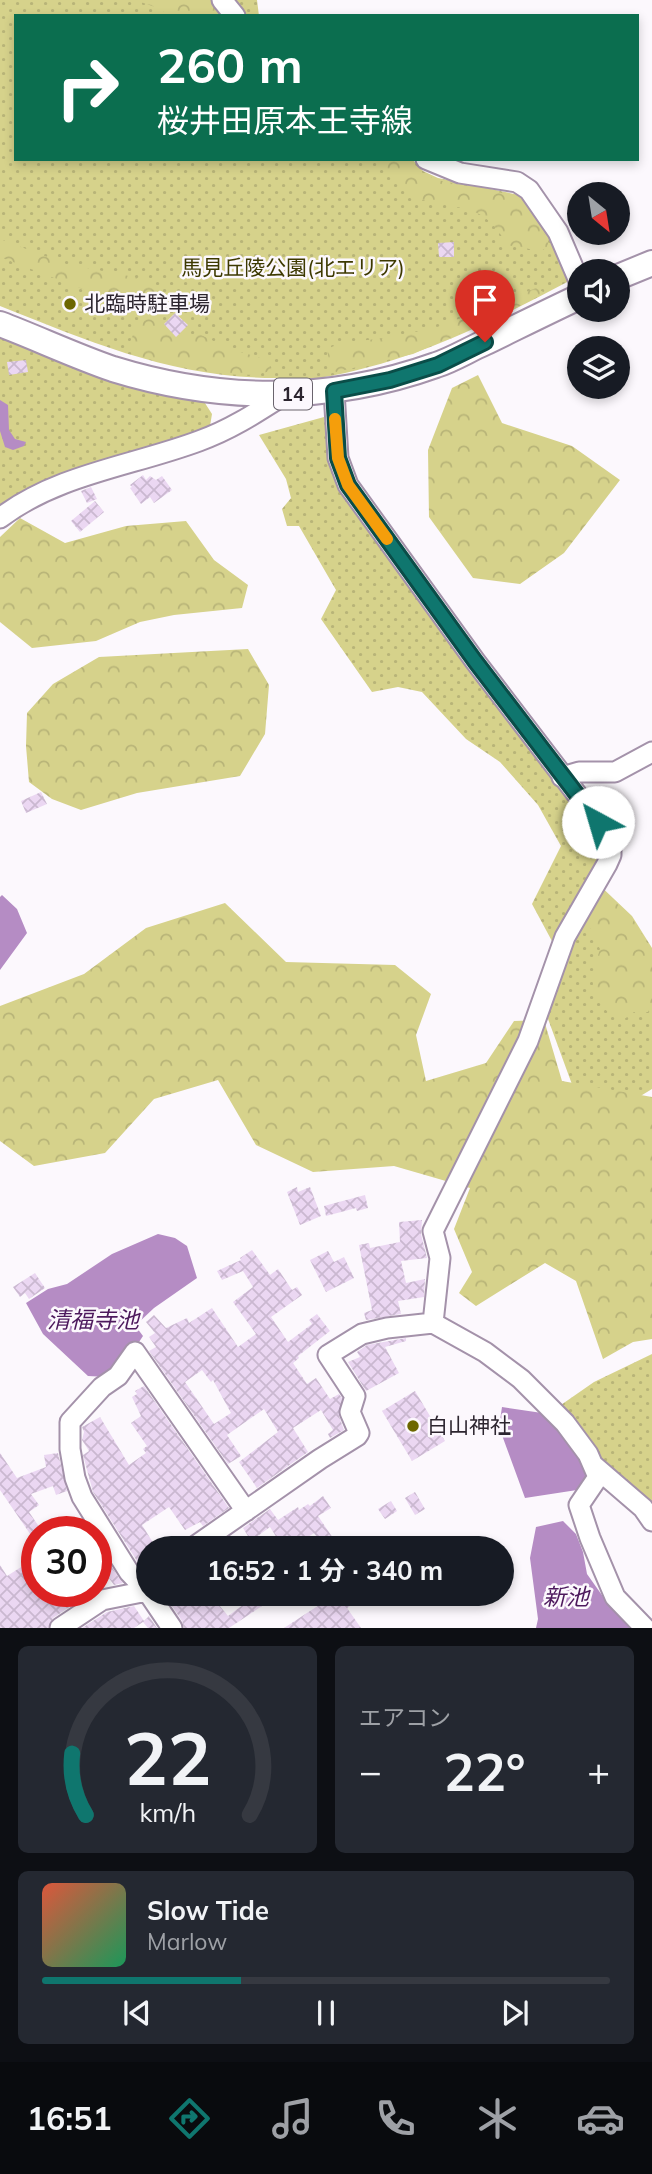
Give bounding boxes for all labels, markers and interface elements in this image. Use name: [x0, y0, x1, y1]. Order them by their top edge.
text: 260 m: [157, 34, 303, 95]
icon: right: [42, 42, 133, 133]
text: 桜井田原本王寺線: [157, 100, 413, 140]
north arrow: [567, 182, 630, 245]
map controls: [567, 182, 630, 399]
park label: 馬見丘陵公園(北エリア): [181, 254, 405, 280]
button: sound: [567, 259, 630, 322]
pin: [455, 270, 515, 342]
icon: arrive: [466, 281, 504, 319]
place label: 北臨時駐車場: [84, 290, 210, 316]
marker: 北臨時駐車場: [62, 296, 78, 312]
button: layers: [567, 336, 630, 399]
road number: 14: [274, 378, 312, 410]
position arrow: [561, 785, 635, 859]
water label: 清福寺池: [47, 1305, 141, 1334]
place label: 白山神社: [427, 1412, 511, 1438]
marker: 白山神社: [405, 1418, 421, 1434]
speed limit sign: 30: [21, 1516, 112, 1607]
text: 16:52 · 1 分 · 340 m: [207, 1554, 443, 1587]
water label: 新池: [543, 1582, 591, 1611]
text: エアコン: [359, 1703, 451, 1732]
text: 22: [124, 1713, 211, 1804]
text: 22°: [443, 1739, 526, 1804]
text: −: [359, 1747, 382, 1795]
text: +: [587, 1747, 610, 1795]
text: km/h: [139, 1797, 196, 1828]
text: Slow Tide: [147, 1894, 269, 1927]
text: Marlow: [147, 1927, 227, 1956]
icon: previous: [118, 1994, 156, 2032]
icon: pause: [307, 1994, 345, 2032]
icon: next: [496, 1994, 534, 2032]
icon: directions: [165, 2094, 214, 2143]
icon: music: [268, 2094, 317, 2143]
icon: phone: [371, 2094, 420, 2143]
icon: climate: [473, 2094, 522, 2143]
icon: car: [576, 2094, 625, 2143]
text: 16:51: [27, 2098, 112, 2138]

